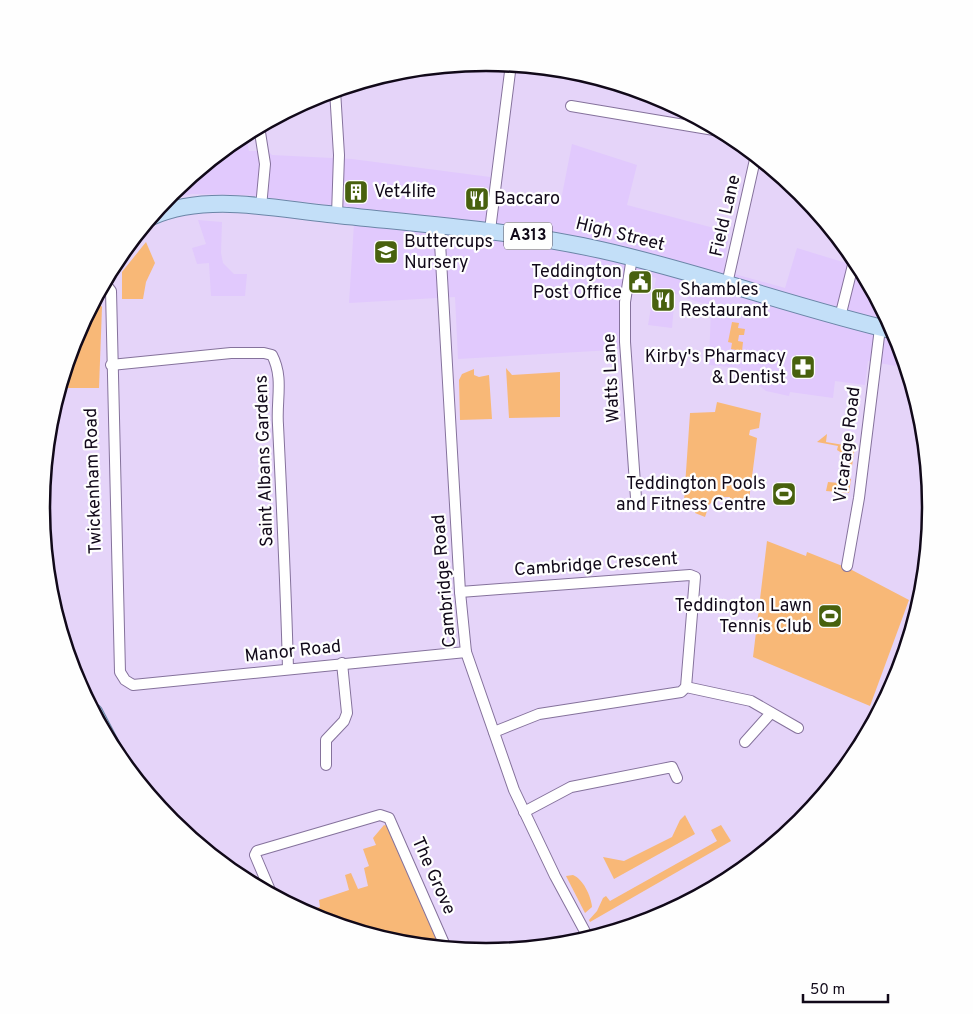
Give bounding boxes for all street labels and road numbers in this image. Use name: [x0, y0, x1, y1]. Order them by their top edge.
street label: Field Lane: [705, 173, 747, 259]
street label: High Street: [573, 213, 667, 257]
road number: A313: [504, 222, 552, 250]
street label: Watts Lane: [598, 333, 626, 423]
street label: Saint Albans Gardens: [251, 375, 279, 547]
street label: Vicarage Road: [829, 386, 867, 504]
street label: Twickenham Road: [80, 407, 108, 555]
street label: Cambridge Road: [428, 513, 462, 649]
street label: Cambridge Crescent: [513, 548, 679, 582]
street label: Manor Road: [244, 635, 342, 669]
street label: The Grove: [406, 834, 460, 918]

